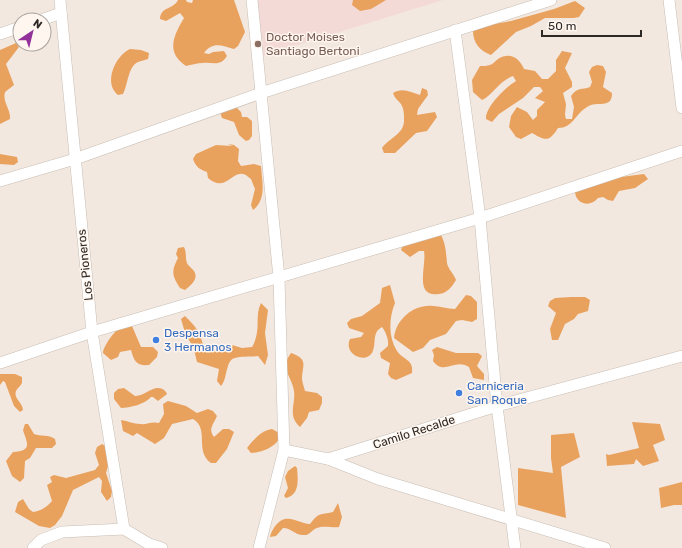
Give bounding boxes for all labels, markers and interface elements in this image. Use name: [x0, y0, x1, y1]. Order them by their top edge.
north arrow: [12, 12, 52, 52]
scale bar: [542, 12, 641, 38]
text: N: [30, 17, 44, 32]
text: 50 m: [548, 19, 576, 33]
place label: Doctor Moises Santiago Bertoni: [266, 30, 360, 58]
marker: Doctor Moises Santiago Bertoni: [253, 39, 263, 49]
street label: Los Pioneros: [74, 229, 96, 301]
place label: Despensa 3 Hermanos: [164, 326, 232, 354]
marker: Despensa 3 Hermanos: [151, 335, 161, 345]
place label: Carniceria San Roque: [467, 379, 527, 407]
marker: Carniceria San Roque: [454, 388, 464, 398]
street label: Camilo Recalde: [371, 412, 457, 452]

